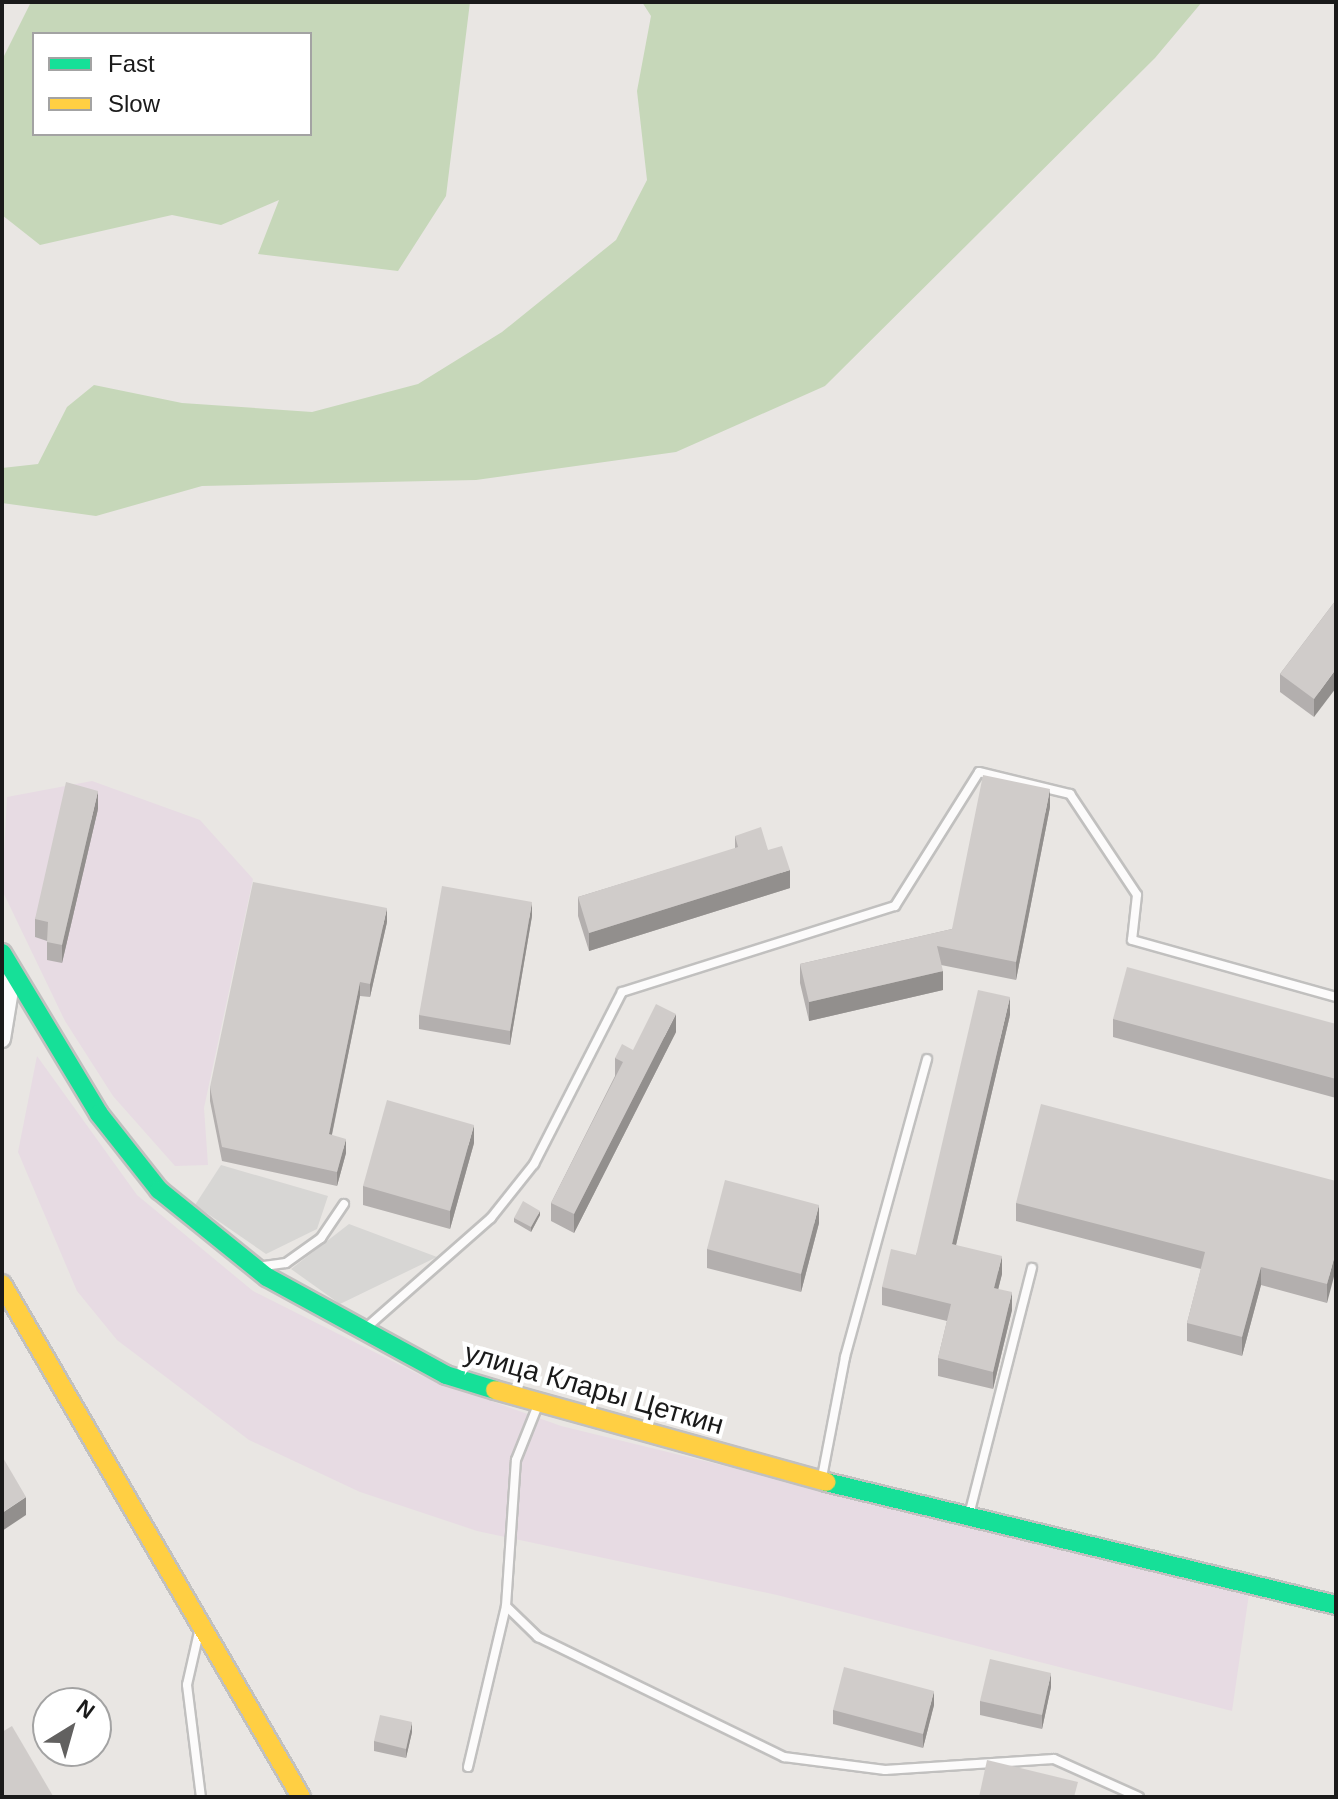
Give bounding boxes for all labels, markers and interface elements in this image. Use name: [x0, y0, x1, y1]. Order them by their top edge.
legend: [32, 32, 312, 136]
text: Fast: [108, 50, 155, 77]
text: Slow: [108, 90, 160, 117]
street label: улица Клары Цеткин: [461, 1336, 727, 1442]
north arrow: [32, 1687, 112, 1767]
text: N: [72, 1694, 99, 1724]

